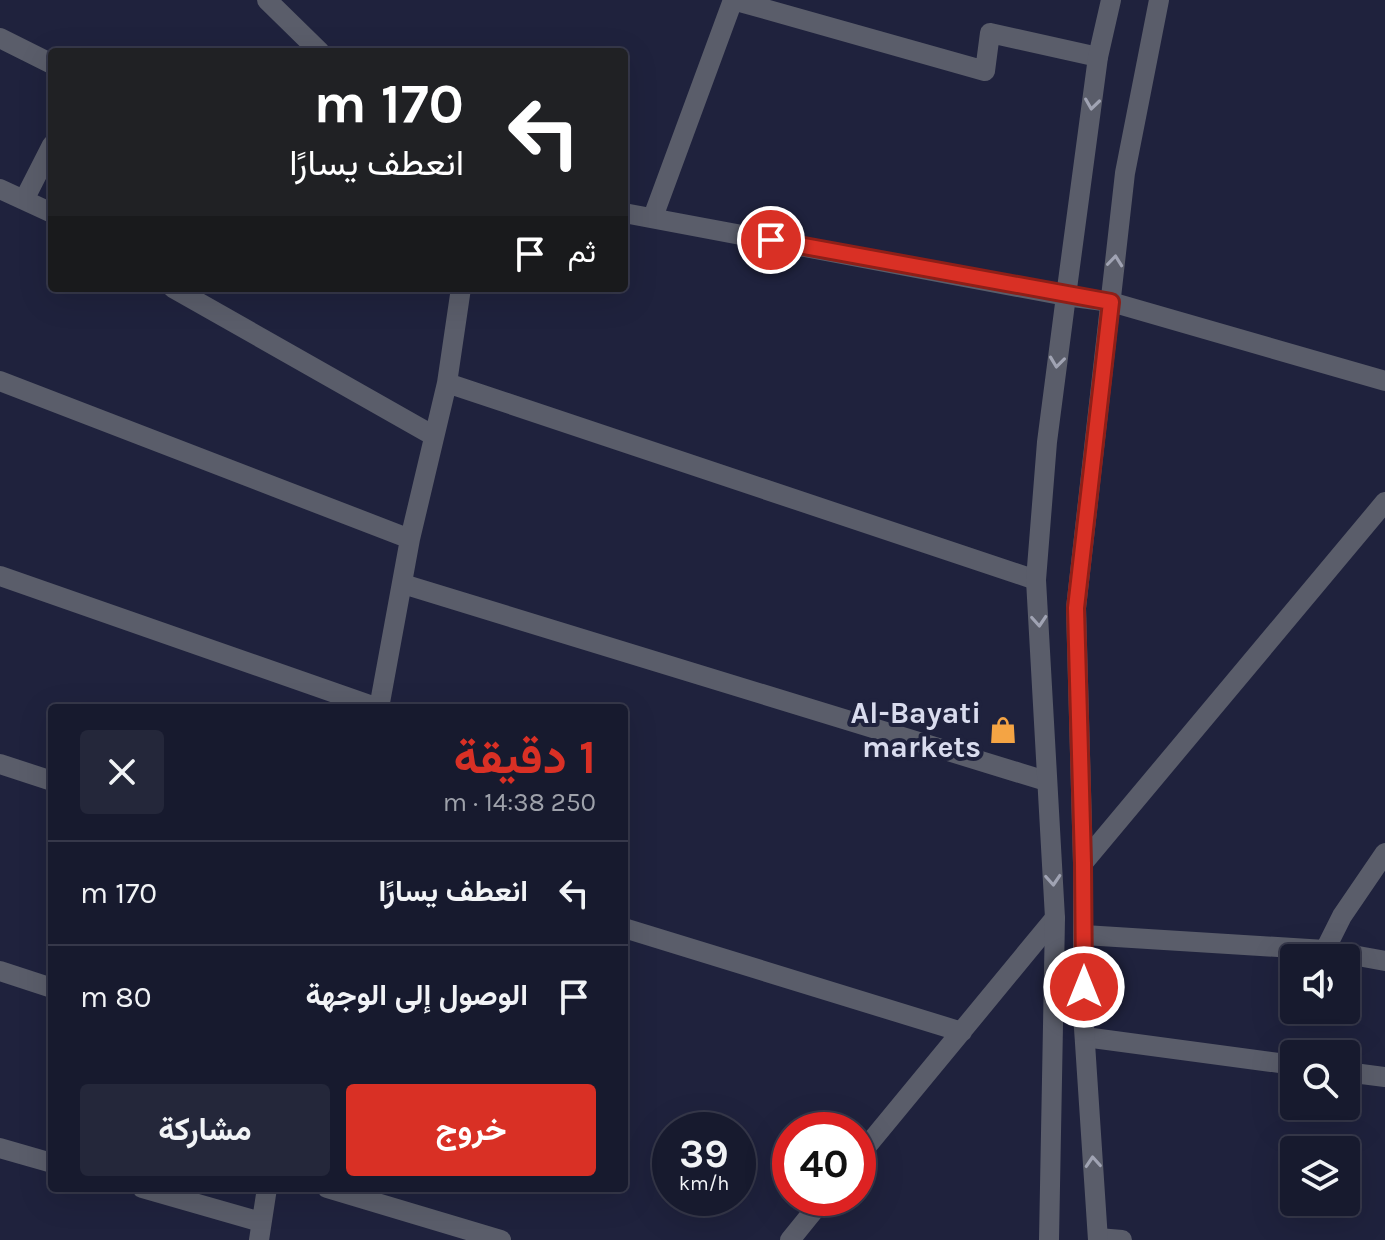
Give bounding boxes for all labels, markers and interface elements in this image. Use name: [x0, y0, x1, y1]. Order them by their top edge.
text: 170 m: [313, 71, 464, 136]
icon: left: [492, 80, 596, 184]
one-way arrow: [1084, 97, 1101, 111]
text: انعطف يسارًا: [289, 142, 464, 184]
pin: [737, 206, 805, 274]
icon: arrive: [749, 218, 793, 262]
icon: arrive: [508, 232, 552, 276]
text: ثم: [568, 234, 596, 270]
one-way arrow: [1107, 254, 1124, 267]
one-way arrow: [1049, 356, 1066, 369]
one-way arrow: [1030, 615, 1047, 628]
place label: Al-Bayati markets: [851, 695, 981, 765]
shop icon: Al-Bayati markets: [988, 715, 1018, 745]
text: 1 دقيقة: [454, 729, 596, 785]
button: close: [80, 730, 164, 814]
text: 250 m · 14:38: [443, 787, 596, 818]
icon: left: [552, 871, 596, 915]
text: انعطف يسارًا: [378, 873, 528, 909]
one-way arrow: [1044, 874, 1061, 887]
text: 170 m: [80, 875, 157, 911]
map controls: [1280, 944, 1360, 1216]
button: sound: [1280, 944, 1360, 1024]
position arrow: [1042, 945, 1126, 1029]
icon: arrive: [552, 975, 596, 1019]
text: الوصول إلى الوجهة: [305, 977, 528, 1013]
text: 80 m: [80, 979, 151, 1015]
button: search: [1280, 1040, 1360, 1120]
button: مشاركة: [80, 1084, 330, 1176]
button: خروج: [346, 1084, 596, 1176]
speed limit sign: 40: [772, 1112, 876, 1216]
text: 39: [679, 1130, 729, 1177]
button: layers: [1280, 1136, 1360, 1216]
one-way arrow: [1085, 1155, 1102, 1168]
text: km/h: [679, 1172, 729, 1195]

